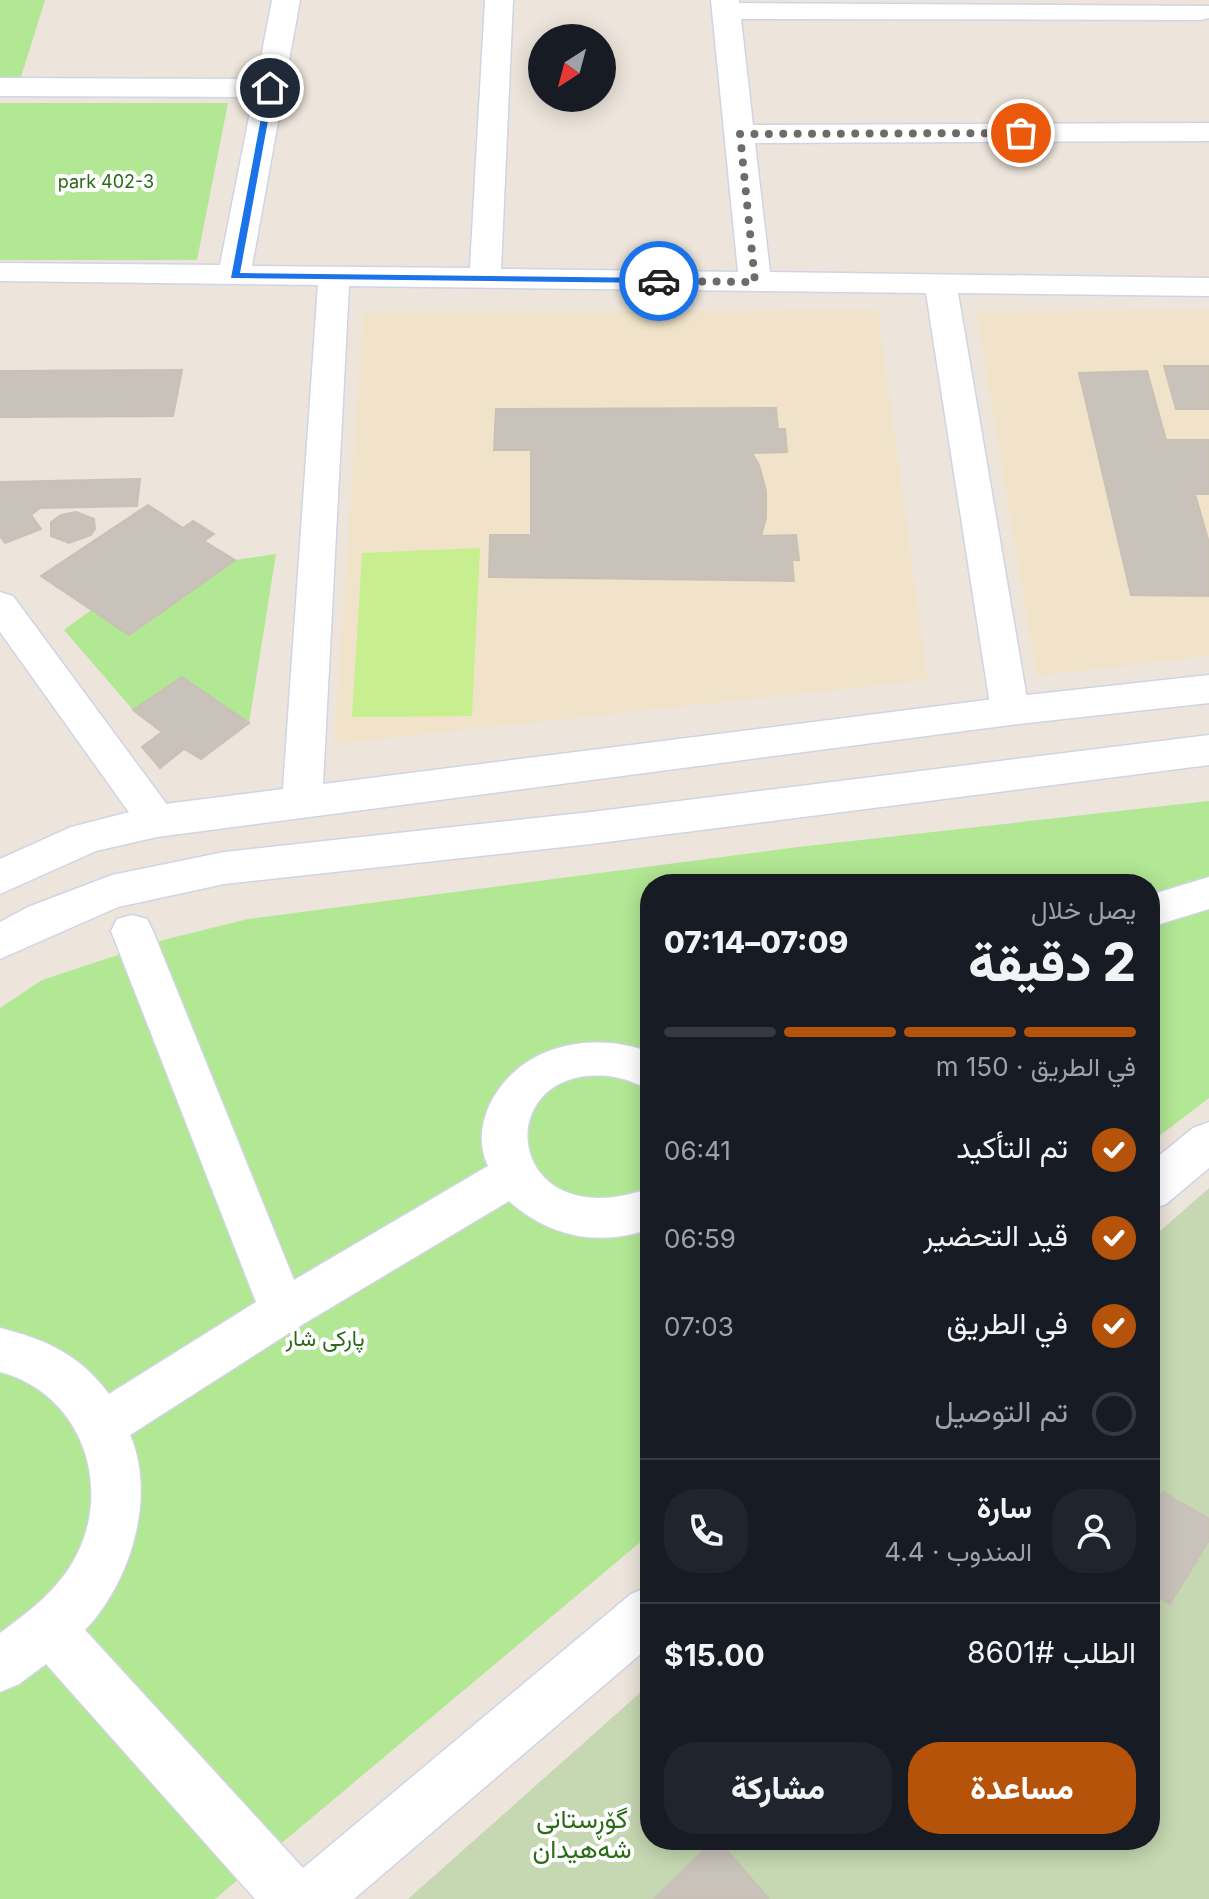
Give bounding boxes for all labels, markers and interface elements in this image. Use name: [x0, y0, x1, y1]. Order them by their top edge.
north arrow: [528, 24, 616, 112]
map controls: [528, 24, 616, 112]
pin: [236, 54, 304, 122]
icon: home: [248, 66, 292, 110]
pin: [987, 99, 1055, 167]
icon: bag: [999, 111, 1043, 155]
park label: park 402-3: [58, 171, 154, 192]
courier: [619, 241, 699, 321]
icon: car: [637, 259, 681, 303]
text: يصل خلال: [1031, 894, 1136, 925]
text: 07:09–07:14: [664, 924, 848, 960]
text: 2 دقيقة: [968, 931, 1136, 994]
text: في الطريق · 150 m: [936, 1051, 1136, 1082]
icon: check: [1092, 1128, 1136, 1172]
text: تم التأكيد: [956, 1129, 1068, 1165]
text: 06:41: [664, 1135, 731, 1166]
icon: check: [1092, 1216, 1136, 1260]
text: قيد التحضير: [923, 1217, 1068, 1253]
text: 06:59: [664, 1223, 736, 1254]
icon: check: [1092, 1304, 1136, 1348]
text: في الطريق: [946, 1305, 1068, 1341]
text: 07:03: [664, 1311, 734, 1342]
park label: پارکی شار: [285, 1325, 364, 1353]
text: تم التوصيل: [935, 1393, 1068, 1429]
button: phone: [664, 1489, 748, 1573]
text: سارة: [977, 1489, 1032, 1525]
button: person: [1052, 1489, 1136, 1573]
text: المندوب · 4.4: [884, 1536, 1032, 1567]
text: الطلب #8601: [967, 1634, 1136, 1670]
text: $15.00: [664, 1637, 765, 1673]
button: مشاركة: [664, 1742, 892, 1834]
button: مساعدة: [908, 1742, 1136, 1834]
park label: گۆڕستانی شەهیدان: [533, 1803, 631, 1864]

